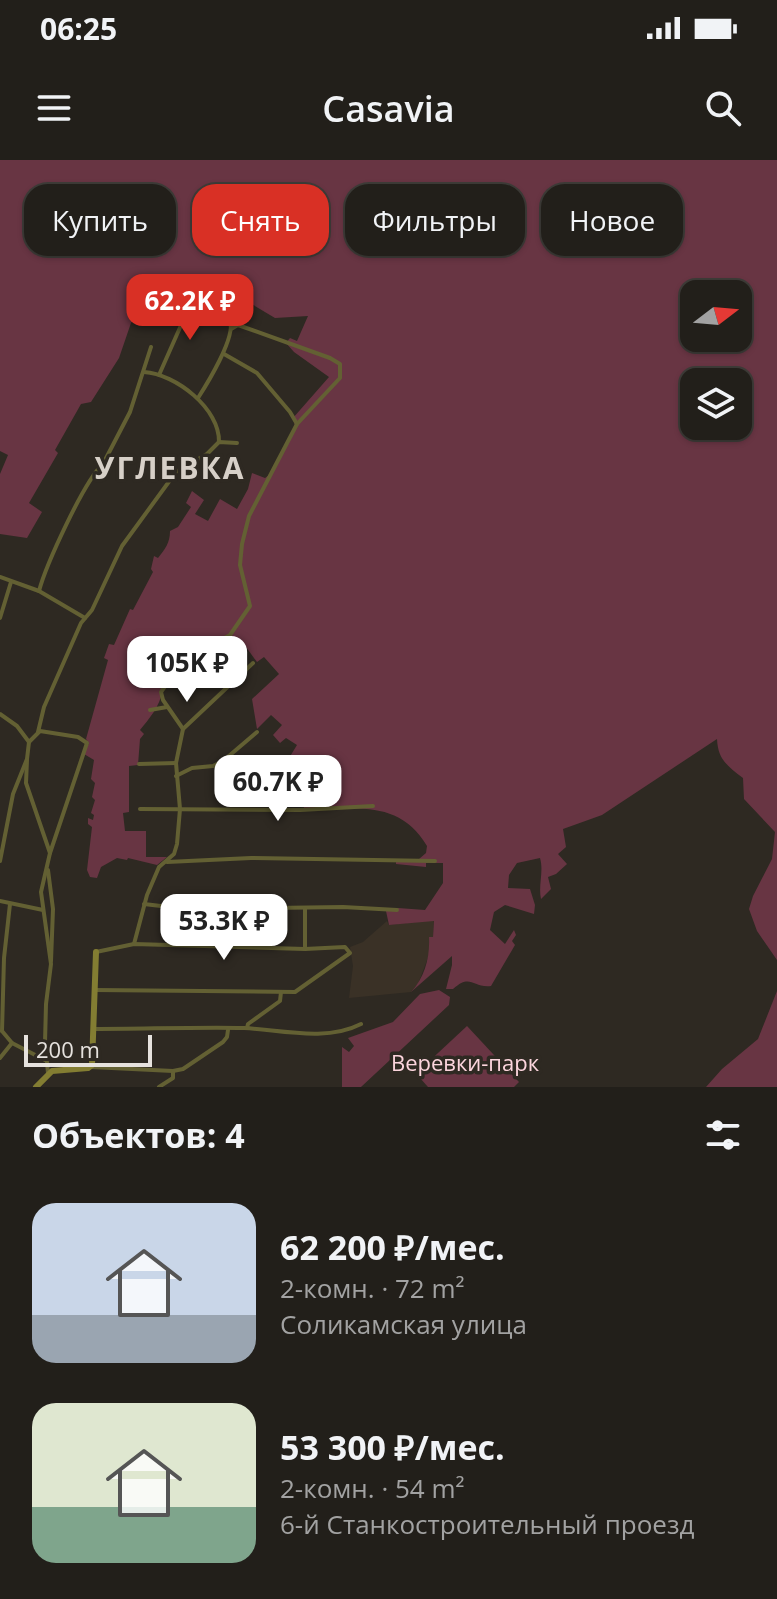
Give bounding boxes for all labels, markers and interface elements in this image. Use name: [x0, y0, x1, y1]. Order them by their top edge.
text: 06:25: [40, 8, 117, 49]
text: Casavia: [322, 84, 455, 133]
icon: menu: [32, 86, 76, 130]
icon: search: [701, 86, 745, 130]
chip: Купить: [24, 184, 176, 256]
chip: Снять: [192, 184, 329, 256]
chip: Фильтры: [345, 184, 525, 256]
chip: Новое: [541, 184, 683, 256]
pin: 62.2K ₽: [116, 274, 264, 342]
north arrow: [680, 280, 752, 352]
map controls: [680, 280, 752, 440]
text: 62.2K ₽: [144, 282, 236, 318]
button: layers: [680, 368, 752, 440]
district label: УГЛЕВКА: [95, 447, 245, 488]
pin: 105K ₽: [122, 636, 252, 704]
text: 105K ₽: [145, 644, 229, 680]
pin: 60.7K ₽: [204, 755, 352, 823]
text: 60.7K ₽: [232, 763, 324, 799]
pin: 53.3K ₽: [150, 894, 298, 962]
text: 53.3K ₽: [178, 902, 270, 938]
scale bar: [24, 1031, 152, 1067]
text: 200 m: [36, 1034, 100, 1064]
park label: Веревки-парк: [391, 1047, 540, 1077]
text: Объектов: 4: [32, 1112, 245, 1158]
icon: filters: [701, 1113, 745, 1157]
text: 62 200 ₽/мес.: [280, 1224, 505, 1270]
icon: home: [96, 1235, 192, 1331]
text: 2-комн. · 72 m²: [280, 1270, 465, 1306]
text: Соликамская улица: [280, 1306, 527, 1342]
text: 53 300 ₽/мес.: [280, 1424, 505, 1470]
icon: home: [96, 1435, 192, 1531]
text: 2-комн. · 54 m²: [280, 1470, 465, 1506]
text: 6-й Станкостроительный проезд: [280, 1506, 694, 1542]

